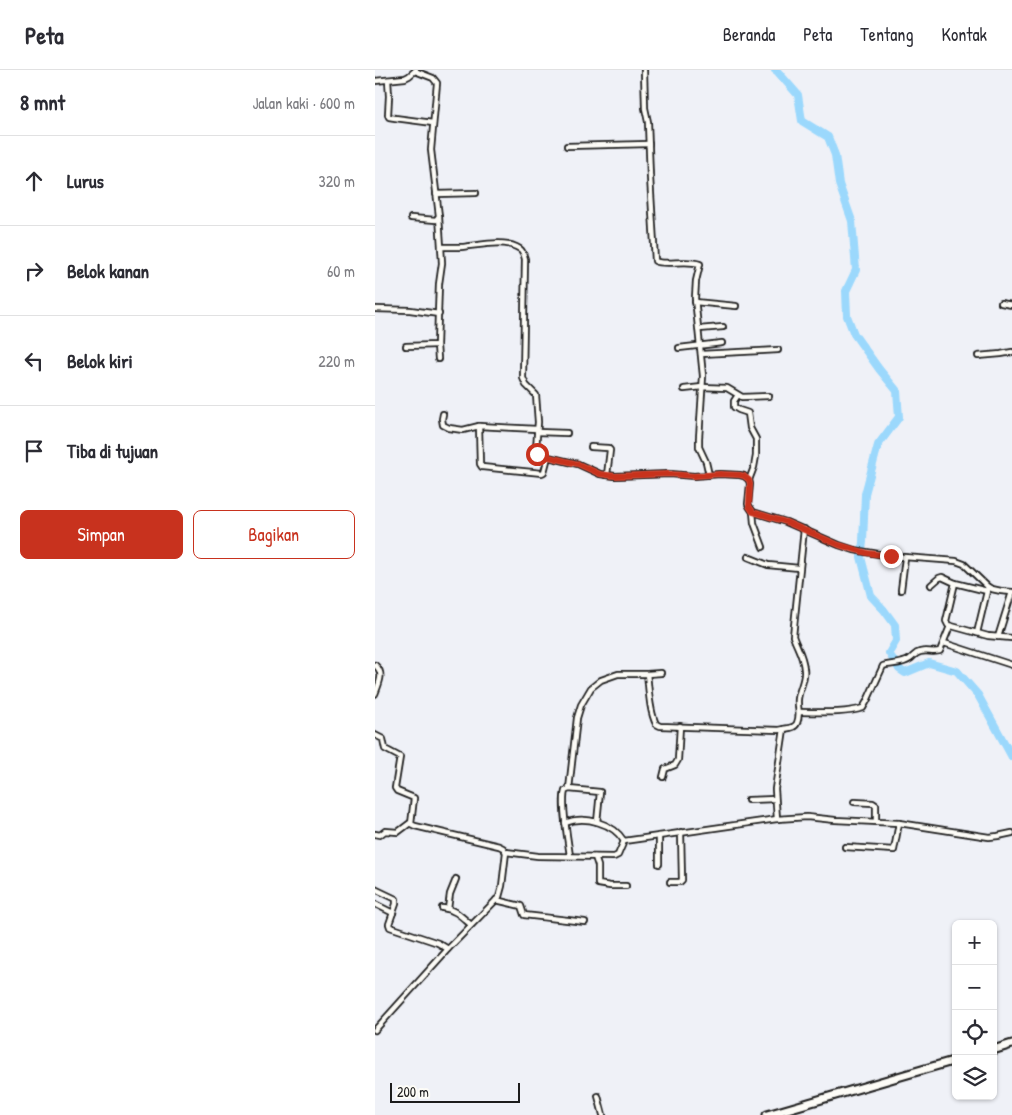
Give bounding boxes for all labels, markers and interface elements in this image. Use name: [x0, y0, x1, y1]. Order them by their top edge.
text: Peta: [25, 19, 64, 51]
text: Beranda: [723, 22, 775, 47]
text: Peta: [803, 22, 832, 47]
text: Tentang: [860, 22, 913, 47]
text: Kontak: [941, 22, 987, 47]
text: 8 mnt: [20, 88, 65, 117]
text: Jalan kaki · 600 m: [252, 92, 355, 114]
icon: ahead: [20, 167, 48, 195]
text: Lurus: [67, 168, 104, 194]
text: 320 m: [319, 170, 355, 192]
icon: right: [20, 257, 48, 285]
text: Belok kanan: [67, 258, 149, 284]
text: 60 m: [327, 260, 355, 282]
icon: left: [20, 347, 48, 375]
text: Belok kiri: [67, 348, 133, 374]
text: 220 m: [318, 350, 355, 372]
icon: arrive: [20, 437, 48, 465]
text: Tiba di tujuan: [67, 438, 158, 464]
route start: [526, 443, 549, 466]
button: Simpan: [20, 510, 183, 559]
button: Bagikan: [193, 510, 355, 559]
route end: [880, 545, 903, 568]
map controls: [952, 920, 997, 1100]
button: +: [952, 920, 997, 965]
button: −: [952, 965, 997, 1010]
button: locate: [952, 1010, 997, 1055]
button: layers: [952, 1055, 997, 1100]
scale bar: [390, 1080, 520, 1103]
text: 200 m: [397, 1082, 429, 1101]

